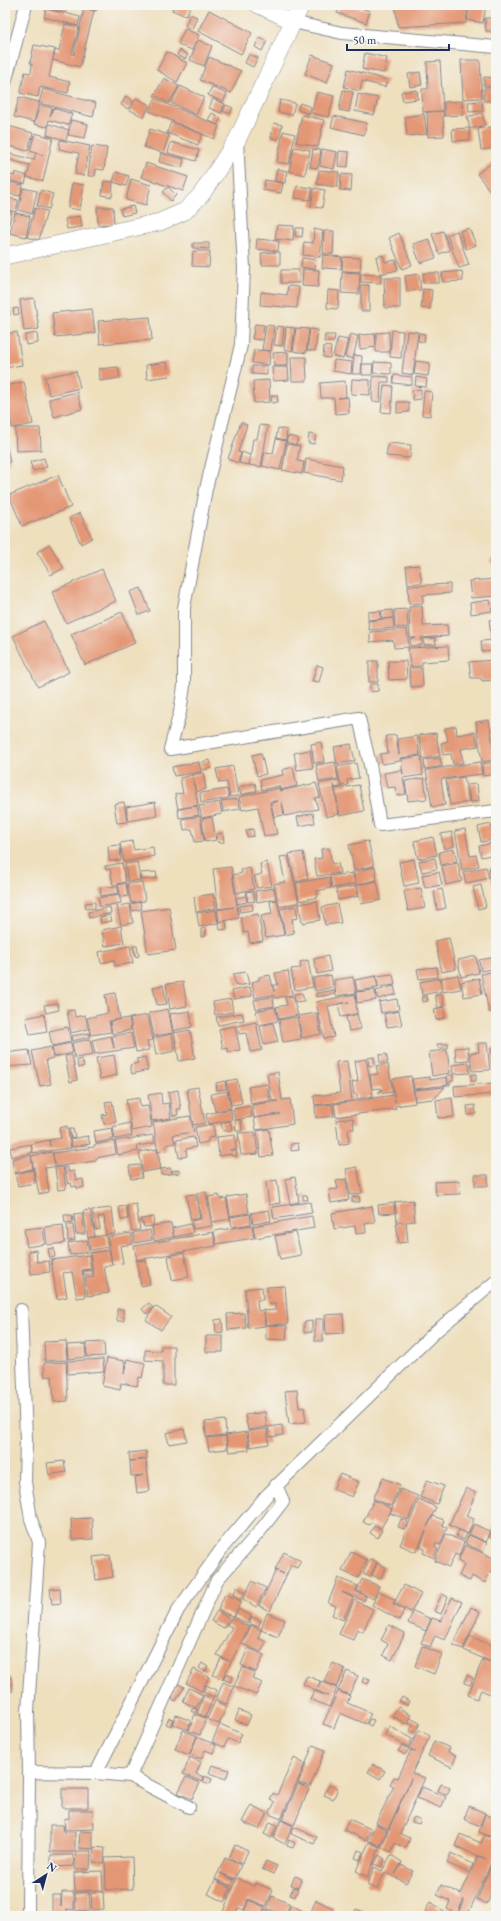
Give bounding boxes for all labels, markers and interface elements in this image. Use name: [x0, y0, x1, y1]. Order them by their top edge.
scale bar: [347, 26, 449, 52]
text: 50 m: [353, 32, 377, 48]
north arrow: [26, 1855, 66, 1895]
text: N: [44, 1859, 60, 1875]

